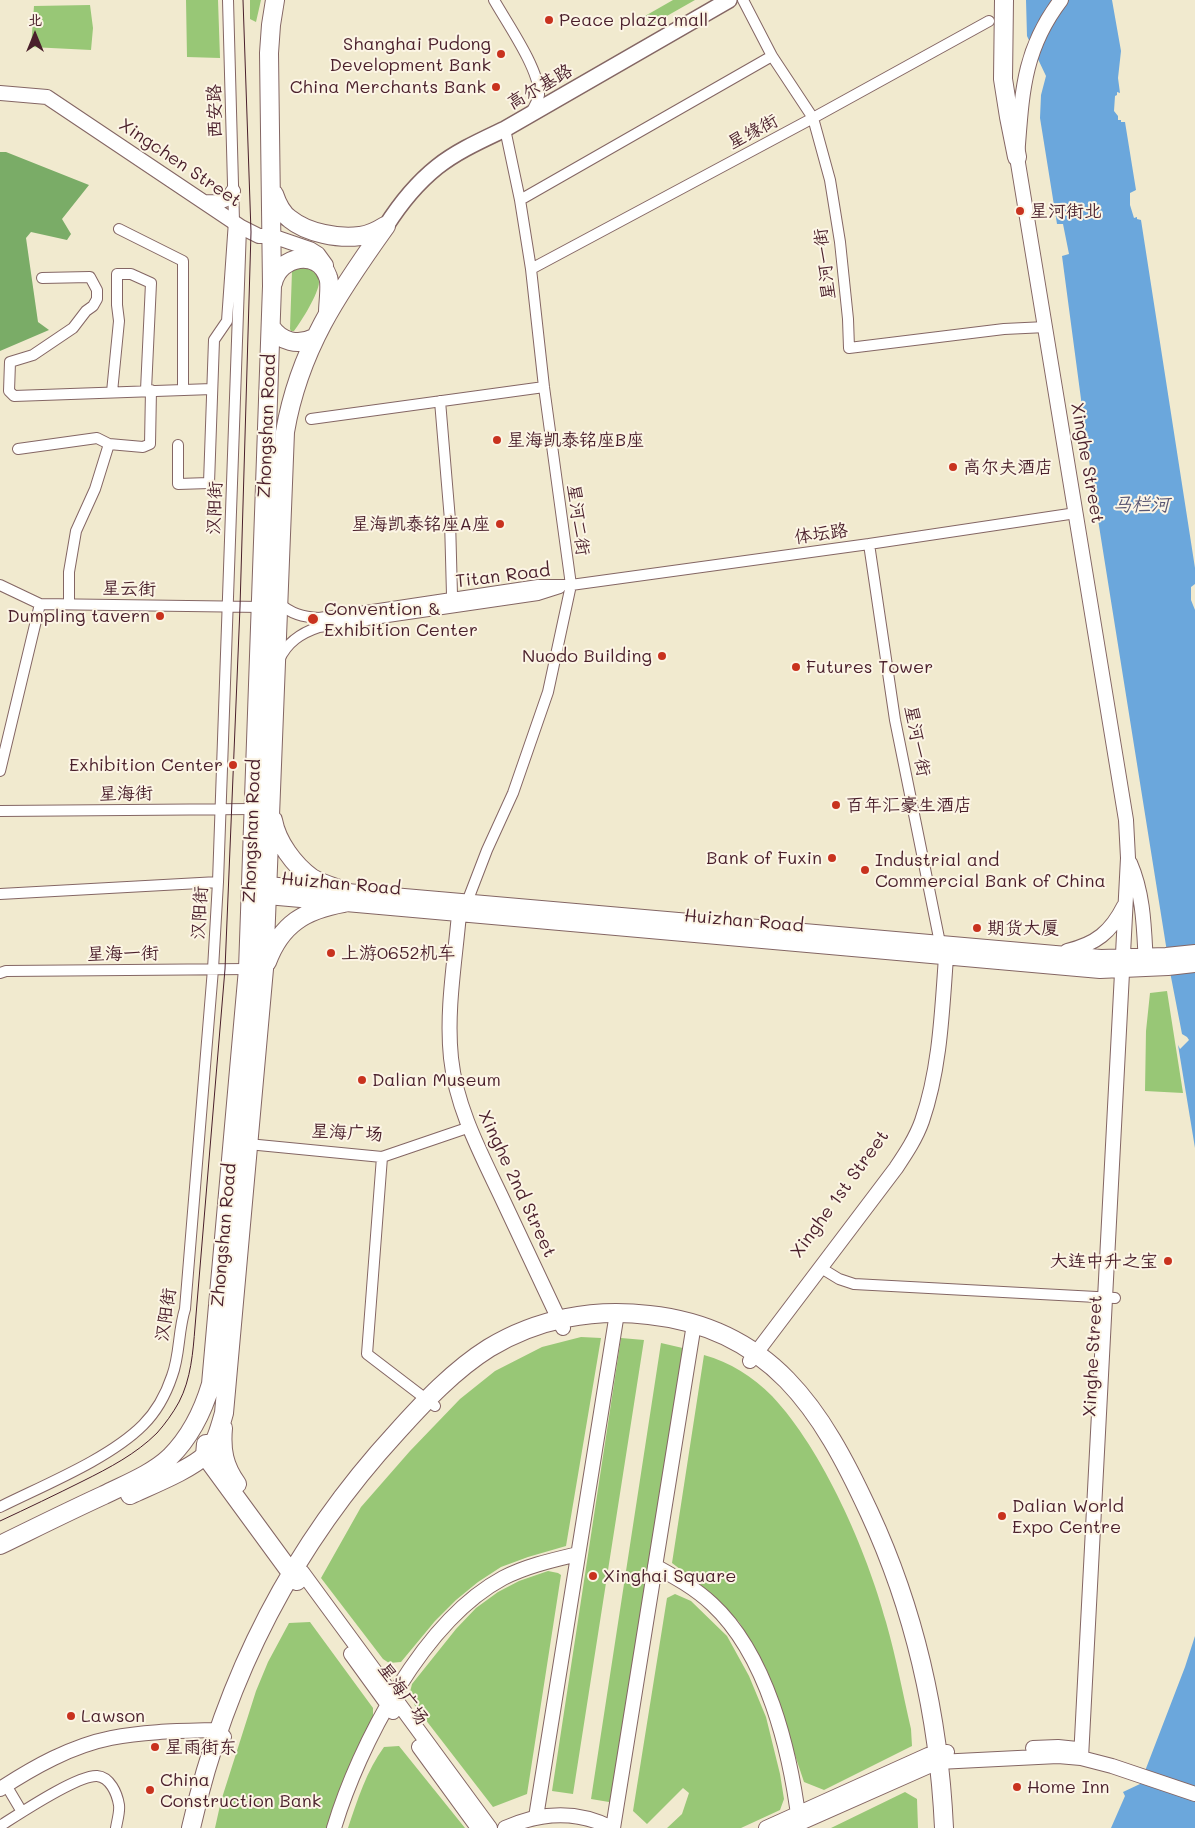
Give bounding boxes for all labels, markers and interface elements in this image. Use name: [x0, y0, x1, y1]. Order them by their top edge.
place label: Peace plaza mall: [559, 9, 708, 31]
north arrow: [10, 10, 60, 60]
text: 北: [28, 10, 42, 29]
marker: Peace plaza mall: [543, 14, 555, 26]
place label: Shanghai Pudong Development Bank: [329, 33, 491, 76]
marker: Shanghai Pudong Development Bank: [495, 48, 507, 60]
street label: 高尔基路: [503, 60, 577, 114]
place label: China Merchants Bank: [290, 76, 486, 98]
marker: China Merchants Bank: [490, 81, 502, 93]
street label: 西安路: [204, 84, 226, 138]
street label: 星缘街: [724, 110, 782, 154]
street label: Xingchen Street: [115, 114, 245, 212]
place label: 星河街北: [1030, 200, 1102, 222]
marker: 星河街北: [1014, 205, 1026, 217]
street label: 星河一街: [810, 227, 840, 301]
street label: Zhongshan Road: [254, 354, 280, 498]
street label: Xinghe Street: [1066, 401, 1108, 525]
place label: 星海凯泰铭座B座: [507, 429, 644, 451]
marker: 星海凯泰铭座B座: [491, 434, 503, 446]
place label: 高尔夫酒店: [963, 456, 1053, 478]
marker: 高尔夫酒店: [947, 461, 959, 473]
street label: 汉阳街: [203, 481, 227, 535]
street label: 星河二街: [562, 483, 594, 557]
water label: 马栏河: [1113, 494, 1169, 516]
place label: 星海凯泰铭座A座: [352, 513, 490, 535]
marker: 星海凯泰铭座A座: [494, 518, 506, 530]
street label: 体坛路: [793, 520, 849, 548]
street label: Titan Road: [454, 559, 552, 593]
street label: 星云街: [102, 578, 156, 600]
place label: Convention & Exhibition Center: [324, 598, 478, 640]
place label: Dumpling tavern: [7, 605, 150, 627]
marker: Dumpling tavern: [154, 610, 166, 622]
marker: Convention & Exhibition Center: [306, 612, 320, 626]
place label: Nuodo Building: [522, 645, 652, 667]
marker: Nuodo Building: [656, 650, 668, 662]
place label: Futures Tower: [806, 656, 933, 678]
marker: Futures Tower: [790, 661, 802, 673]
street label: 星河一街: [900, 704, 934, 778]
place label: Exhibition Center: [69, 754, 223, 776]
marker: Exhibition Center: [227, 759, 239, 771]
street label: Zhongshan Road: [239, 759, 265, 903]
street label: 星海街: [99, 783, 153, 805]
place label: 百年汇豪生酒店: [846, 794, 972, 816]
marker: 百年汇豪生酒店: [830, 799, 842, 811]
place label: Bank of Fuxin: [706, 847, 822, 869]
place label: Industrial and Commercial Bank of China: [875, 849, 1106, 892]
marker: Bank of Fuxin: [826, 852, 838, 864]
marker: Industrial and Commercial Bank of China: [859, 864, 871, 876]
street label: Huizhan Road: [280, 868, 402, 900]
street label: 汉阳街: [188, 885, 212, 941]
street label: Huizhan Road: [683, 905, 805, 937]
place label: 期货大厦: [987, 917, 1059, 939]
marker: 期货大厦: [971, 922, 983, 934]
place label: 上游0652机车: [341, 942, 455, 964]
street label: 星海一街: [87, 943, 159, 965]
marker: 上游0652机车: [325, 947, 337, 959]
place label: Dalian Museum: [372, 1069, 501, 1091]
marker: Dalian Museum: [356, 1074, 368, 1086]
street label: Xinghe 2nd Street: [474, 1107, 560, 1261]
street label: 星海广场: [310, 1120, 384, 1146]
street label: Xinghe 1st Street: [786, 1126, 894, 1262]
street label: Zhongshan Road: [207, 1162, 241, 1308]
place label: 大连中升之宝: [1050, 1250, 1158, 1272]
marker: 大连中升之宝: [1162, 1255, 1174, 1267]
street label: 汉阳街: [152, 1287, 180, 1343]
street label: Xinghe Street: [1079, 1294, 1107, 1418]
place label: Dalian World Expo Centre: [1012, 1495, 1124, 1538]
marker: Dalian World Expo Centre: [996, 1510, 1008, 1522]
place label: Xinghai Square: [603, 1565, 736, 1587]
marker: Xinghai Square: [587, 1570, 599, 1582]
street label: 星海广场: [373, 1659, 433, 1729]
place label: Lawson: [81, 1705, 145, 1727]
marker: Lawson: [65, 1710, 77, 1722]
place label: 星雨街东: [165, 1736, 237, 1758]
marker: 星雨街东: [149, 1741, 161, 1753]
place label: China Construction Bank: [160, 1769, 321, 1812]
place label: Home Inn: [1027, 1776, 1110, 1798]
marker: Home Inn: [1011, 1781, 1023, 1793]
marker: China Construction Bank: [144, 1784, 156, 1796]

